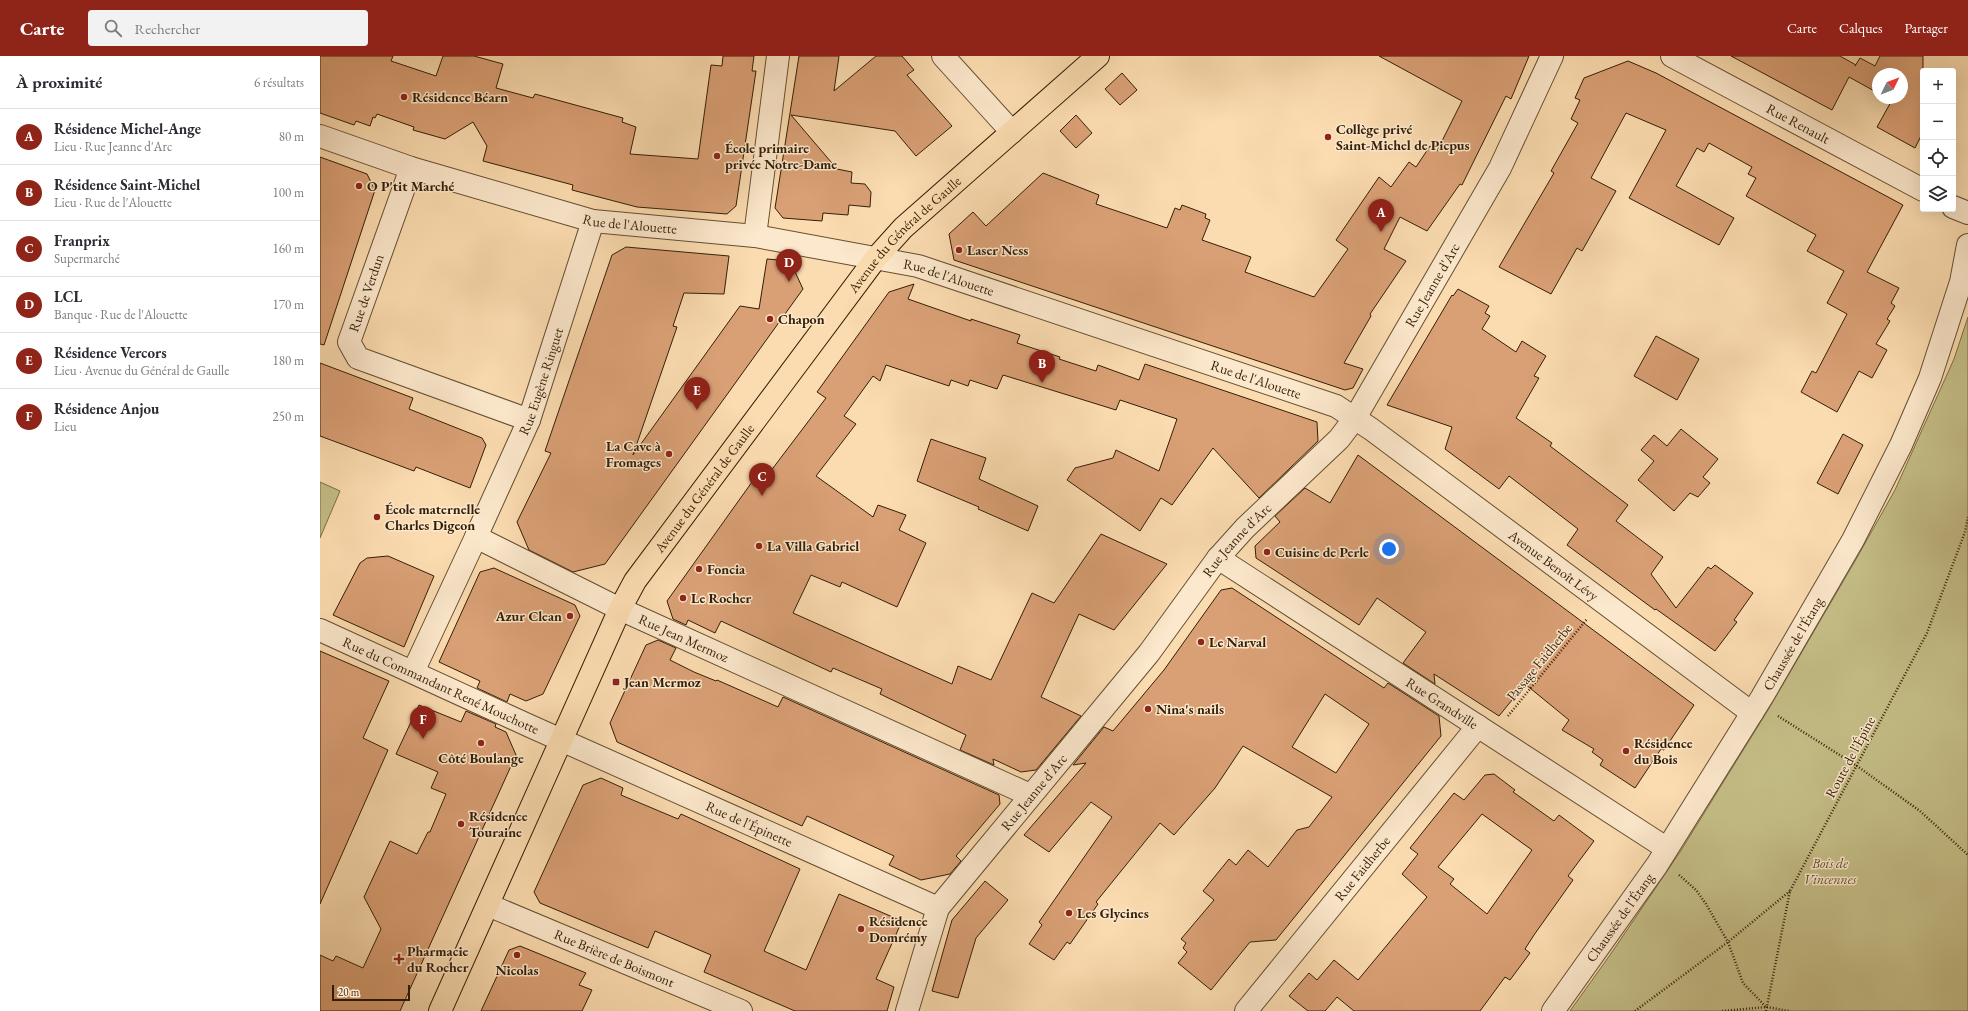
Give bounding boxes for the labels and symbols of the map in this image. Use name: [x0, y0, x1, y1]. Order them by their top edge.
north arrow: [1872, 68, 1908, 104]
place label: Résidence Béarn: [412, 88, 508, 106]
marker: Résidence Béarn: [399, 92, 409, 102]
street label: Rue Renault: [1763, 99, 1833, 148]
place label: Collège privé Saint-Michel de Picpus: [1336, 120, 1470, 154]
marker: Collège privé Saint-Michel de Picpus: [1323, 132, 1333, 142]
place label: École primaire privée Notre-Dame: [725, 139, 837, 173]
marker: École primaire privée Notre-Dame: [712, 151, 722, 161]
street label: Avenue du Général de Gaulle: [843, 172, 965, 297]
place label: O P'tit Marché: [367, 177, 455, 195]
marker: O P'tit Marché: [354, 181, 364, 191]
pin: A: [1368, 199, 1394, 232]
street label: Rue de l'Alouette: [581, 210, 678, 238]
street label: Rue Jeanne d'Arc: [1401, 239, 1464, 330]
place label: Laser Ness: [967, 241, 1028, 259]
marker: Laser Ness: [954, 245, 964, 255]
pin: D: [776, 249, 802, 282]
street label: Rue de Verdun: [344, 251, 388, 334]
street label: Rue de l'Alouette: [902, 254, 997, 300]
place label: Chapon: [778, 310, 825, 328]
marker: Chapon: [765, 314, 775, 324]
street label: Rue Eugène Ringuet: [514, 325, 567, 438]
pin: B: [1029, 350, 1055, 383]
street label: Rue de l'Alouette: [1208, 356, 1304, 403]
pin: E: [684, 377, 710, 410]
street label: Avenue du Général de Gaulle: [650, 420, 758, 557]
place label: La Cave à Fromages: [606, 437, 662, 471]
marker: La Cave à Fromages: [664, 449, 674, 459]
pin: C: [749, 463, 775, 496]
street label: Rue Jeanne d'Arc: [1198, 499, 1275, 580]
place label: École maternelle Charles Digeon: [385, 500, 480, 534]
marker: École maternelle Charles Digeon: [372, 512, 382, 522]
street label: Avenue Benoît Lévy: [1504, 525, 1603, 605]
place label: La Villa Gabriel: [767, 537, 859, 555]
your location: [1379, 539, 1399, 559]
marker: La Villa Gabriel: [754, 541, 764, 551]
place label: Cuisine de Perle: [1275, 543, 1369, 561]
marker: Cuisine de Perle: [1262, 547, 1272, 557]
place label: Foncia: [707, 560, 746, 578]
marker: Foncia: [694, 564, 704, 574]
place label: Le Rocher: [691, 589, 752, 607]
marker: Le Rocher: [678, 593, 688, 603]
street label: Chaussée de l'Étang: [1759, 593, 1828, 694]
place label: Azur Clean: [494, 607, 562, 625]
street label: Rue Jean Mermoz: [636, 610, 732, 666]
marker: Azur Clean: [565, 611, 575, 621]
street label: Passage Faidherbe: [1502, 619, 1576, 704]
street label: Rue du Commandant René Mouchotte: [340, 633, 542, 738]
place label: Le Narval: [1209, 633, 1266, 651]
marker: Le Narval: [1196, 637, 1206, 647]
place label: Jean Mermoz: [622, 673, 701, 691]
street label: Rue Grandville: [1403, 673, 1482, 733]
marker: Jean Mermoz: [611, 677, 621, 687]
place label: Nina's nails: [1156, 700, 1224, 718]
marker: Nina's nails: [1143, 704, 1153, 714]
pin: F: [410, 706, 436, 739]
street label: Route de l'Épine: [1821, 713, 1879, 801]
place label: Résidence du Bois: [1634, 734, 1693, 768]
marker: Côté Boulange: [476, 738, 486, 748]
marker: Résidence du Bois: [1621, 746, 1631, 756]
place label: Côté Boulange: [438, 749, 524, 767]
street label: Rue Jeanne d'Arc: [997, 750, 1071, 834]
street label: Rue de l'Épinette: [703, 797, 796, 851]
place label: Résidence Touraine: [469, 807, 528, 841]
marker: Résidence Touraine: [456, 819, 466, 829]
street label: Rue Faidherbe: [1330, 832, 1394, 904]
park label: Bois de Vincennes: [1804, 854, 1856, 888]
street label: Chaussée de l'Étang: [1582, 868, 1658, 966]
place label: Les Glycines: [1077, 904, 1149, 922]
marker: Les Glycines: [1064, 908, 1074, 918]
place label: Résidence Domrémy: [869, 912, 928, 946]
marker: Résidence Domrémy: [856, 924, 866, 934]
street label: Rue Brière de Boismont: [552, 925, 678, 991]
place label: Pharmacie du Rocher: [407, 942, 469, 976]
marker: Nicolas: [512, 950, 522, 960]
marker: Pharmacie du Rocher: [394, 954, 404, 964]
place label: Nicolas: [496, 961, 538, 979]
scale bar: [332, 983, 410, 1002]

